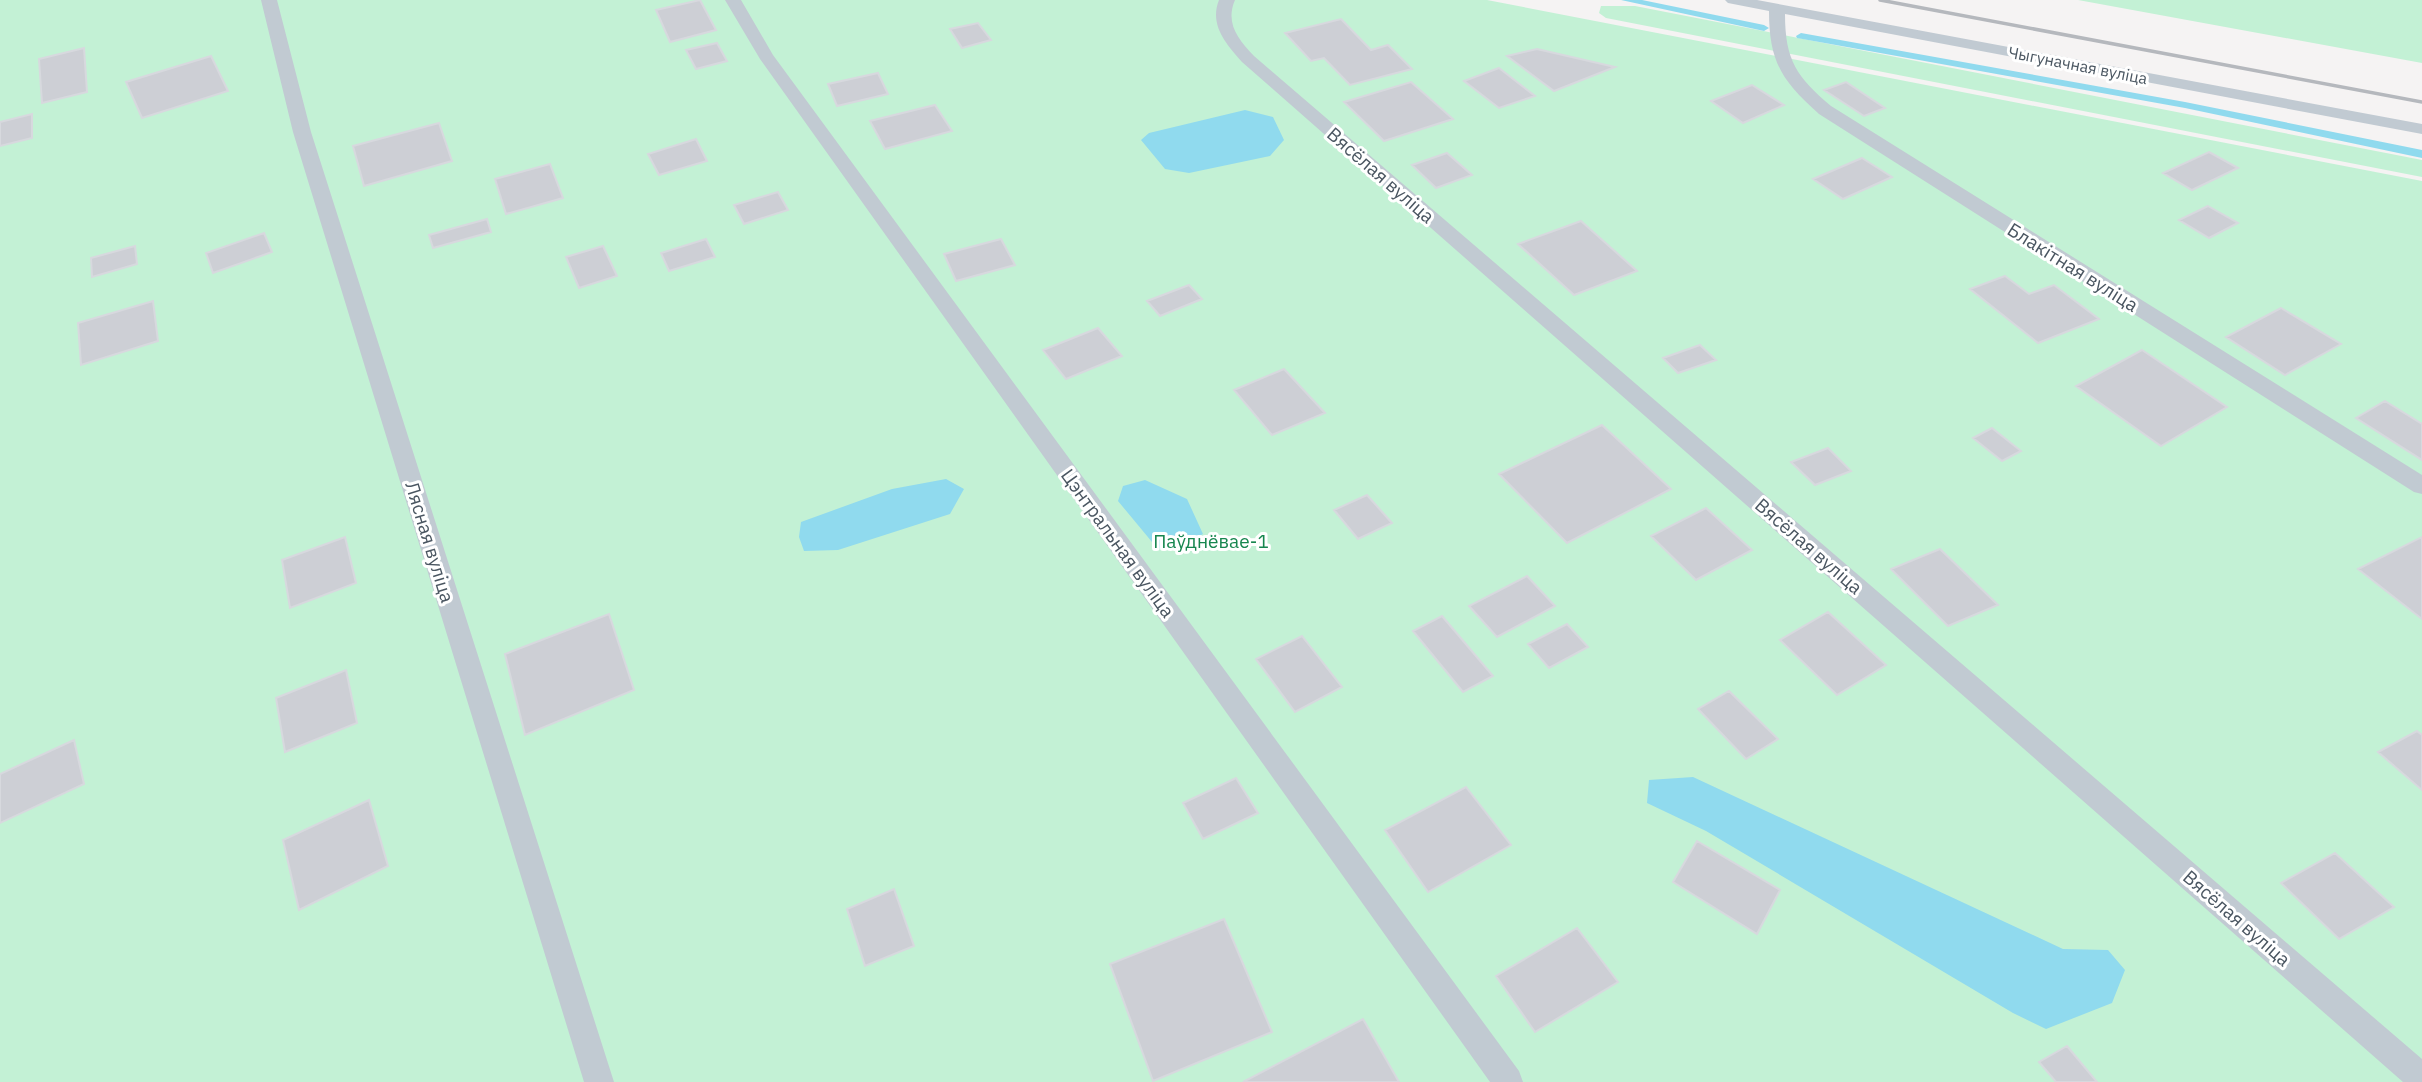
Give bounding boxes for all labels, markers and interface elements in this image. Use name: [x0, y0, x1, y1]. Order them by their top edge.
street label: Чыгуначная вуліца: [2007, 42, 2150, 88]
street label: Вясёлая вуліца: [1322, 122, 1440, 228]
street label: Блакітная вуліца: [2003, 217, 2143, 317]
street label: Цэнтральная вуліца: [1056, 464, 1180, 622]
street label: Лясная вуліца: [400, 479, 460, 605]
street label: Вясёлая вуліца: [1750, 493, 1868, 599]
park label: Паўднёвае-1: [1153, 529, 1269, 553]
street label: Вясёлая вуліца: [2178, 865, 2296, 971]

